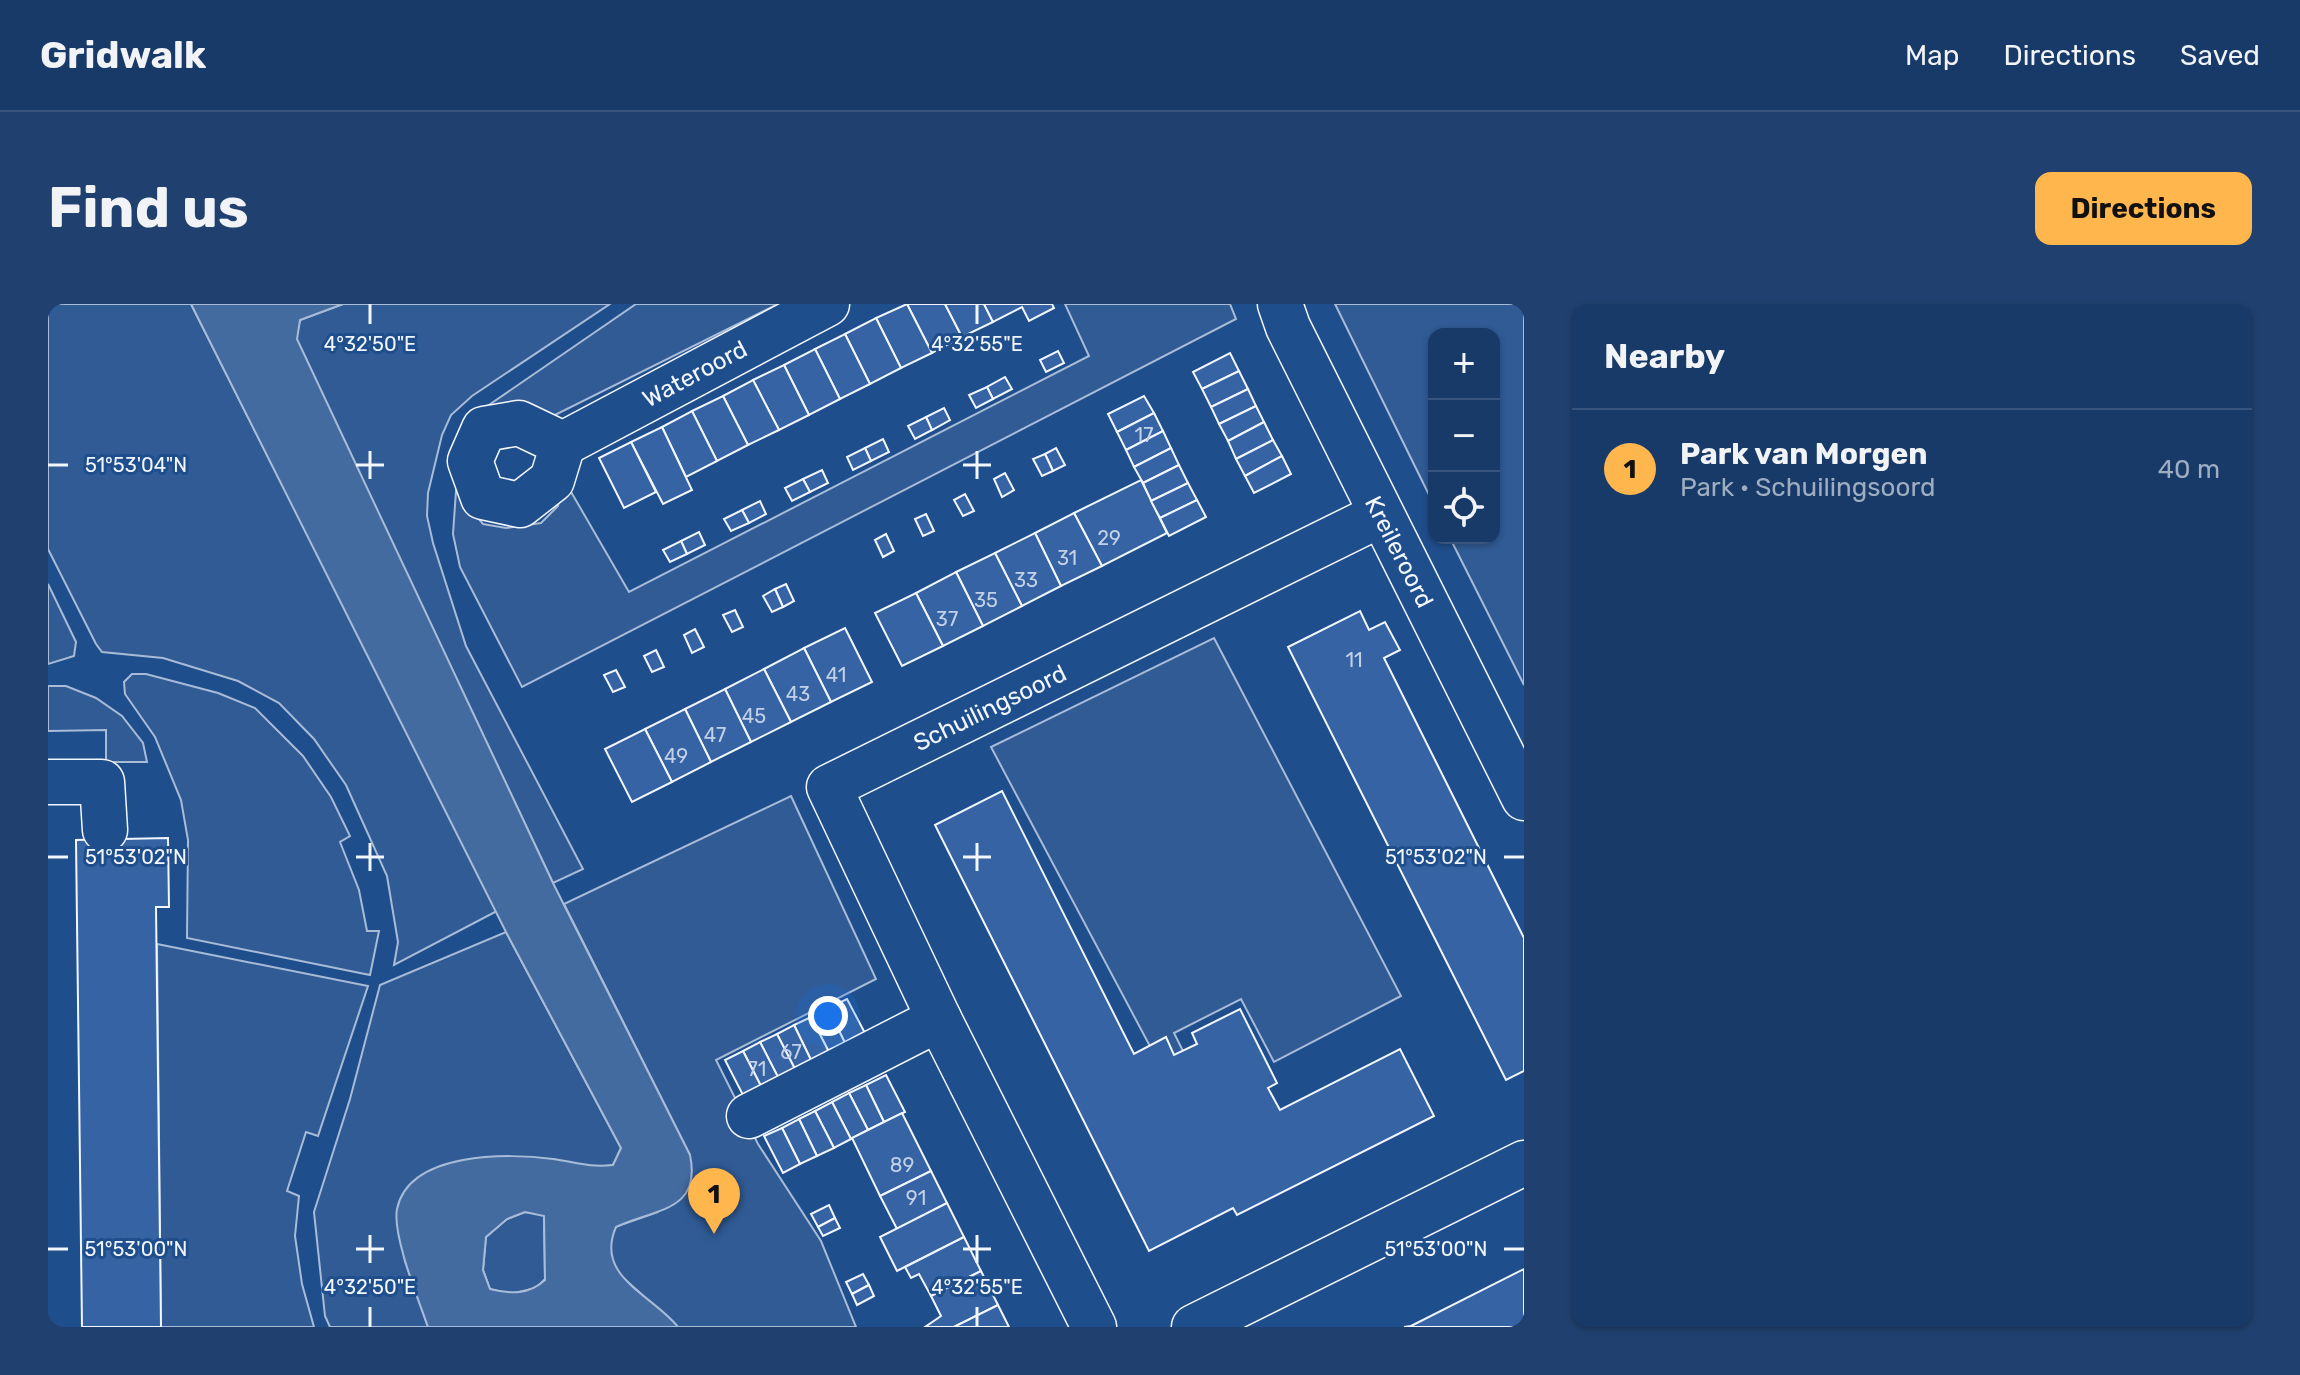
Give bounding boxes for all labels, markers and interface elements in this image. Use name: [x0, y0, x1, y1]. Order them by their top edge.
text: Gridwalk: [40, 32, 206, 78]
text: Map: [1905, 39, 1959, 72]
text: Directions: [2003, 39, 2136, 72]
text: Saved: [2180, 39, 2260, 72]
button: Directions: [2035, 172, 2252, 245]
text: Find us: [48, 175, 249, 241]
map controls: [1428, 328, 1500, 544]
button: +: [1428, 328, 1500, 400]
text: 4°32'50"E: [324, 332, 416, 356]
text: 4°32'55"E: [931, 332, 1023, 356]
street label: Wateroord: [638, 335, 752, 413]
text: Nearby: [1604, 336, 1725, 377]
button: −: [1428, 400, 1500, 472]
house number: 17: [1135, 423, 1153, 447]
text: Park van Morgen: [1680, 436, 1928, 472]
text: 51°53'04"N: [85, 453, 187, 477]
text: 1: [1624, 454, 1636, 485]
text: 40 m: [2158, 454, 2220, 485]
button: locate: [1428, 472, 1500, 544]
text: Park · Schuilingsoord: [1680, 472, 1936, 503]
street label: Kreileroord: [1359, 492, 1439, 612]
house number: 29: [1097, 526, 1121, 550]
house number: 31: [1057, 546, 1077, 570]
house number: 33: [1014, 568, 1038, 592]
house number: 35: [974, 588, 998, 612]
house number: 37: [936, 607, 958, 631]
house number: 11: [1345, 648, 1363, 672]
street label: Schuilingsoord: [909, 659, 1071, 757]
house number: 41: [826, 663, 846, 687]
house number: 43: [786, 682, 810, 706]
house number: 45: [742, 704, 766, 728]
house number: 47: [704, 723, 726, 747]
house number: 49: [664, 744, 688, 768]
text: 51°53'02"N: [85, 845, 187, 869]
text: 51°53'02"N: [1385, 845, 1487, 869]
your location: [808, 996, 848, 1036]
house number: 67: [780, 1040, 802, 1064]
house number: 71: [748, 1057, 766, 1081]
house number: 89: [890, 1153, 914, 1177]
pin: 1: [688, 1168, 740, 1234]
house number: 91: [906, 1186, 926, 1210]
text: 51°53'00"N: [85, 1237, 187, 1261]
text: 51°53'00"N: [1385, 1237, 1487, 1261]
text: 4°32'50"E: [324, 1275, 416, 1299]
text: 4°32'55"E: [931, 1275, 1023, 1299]

